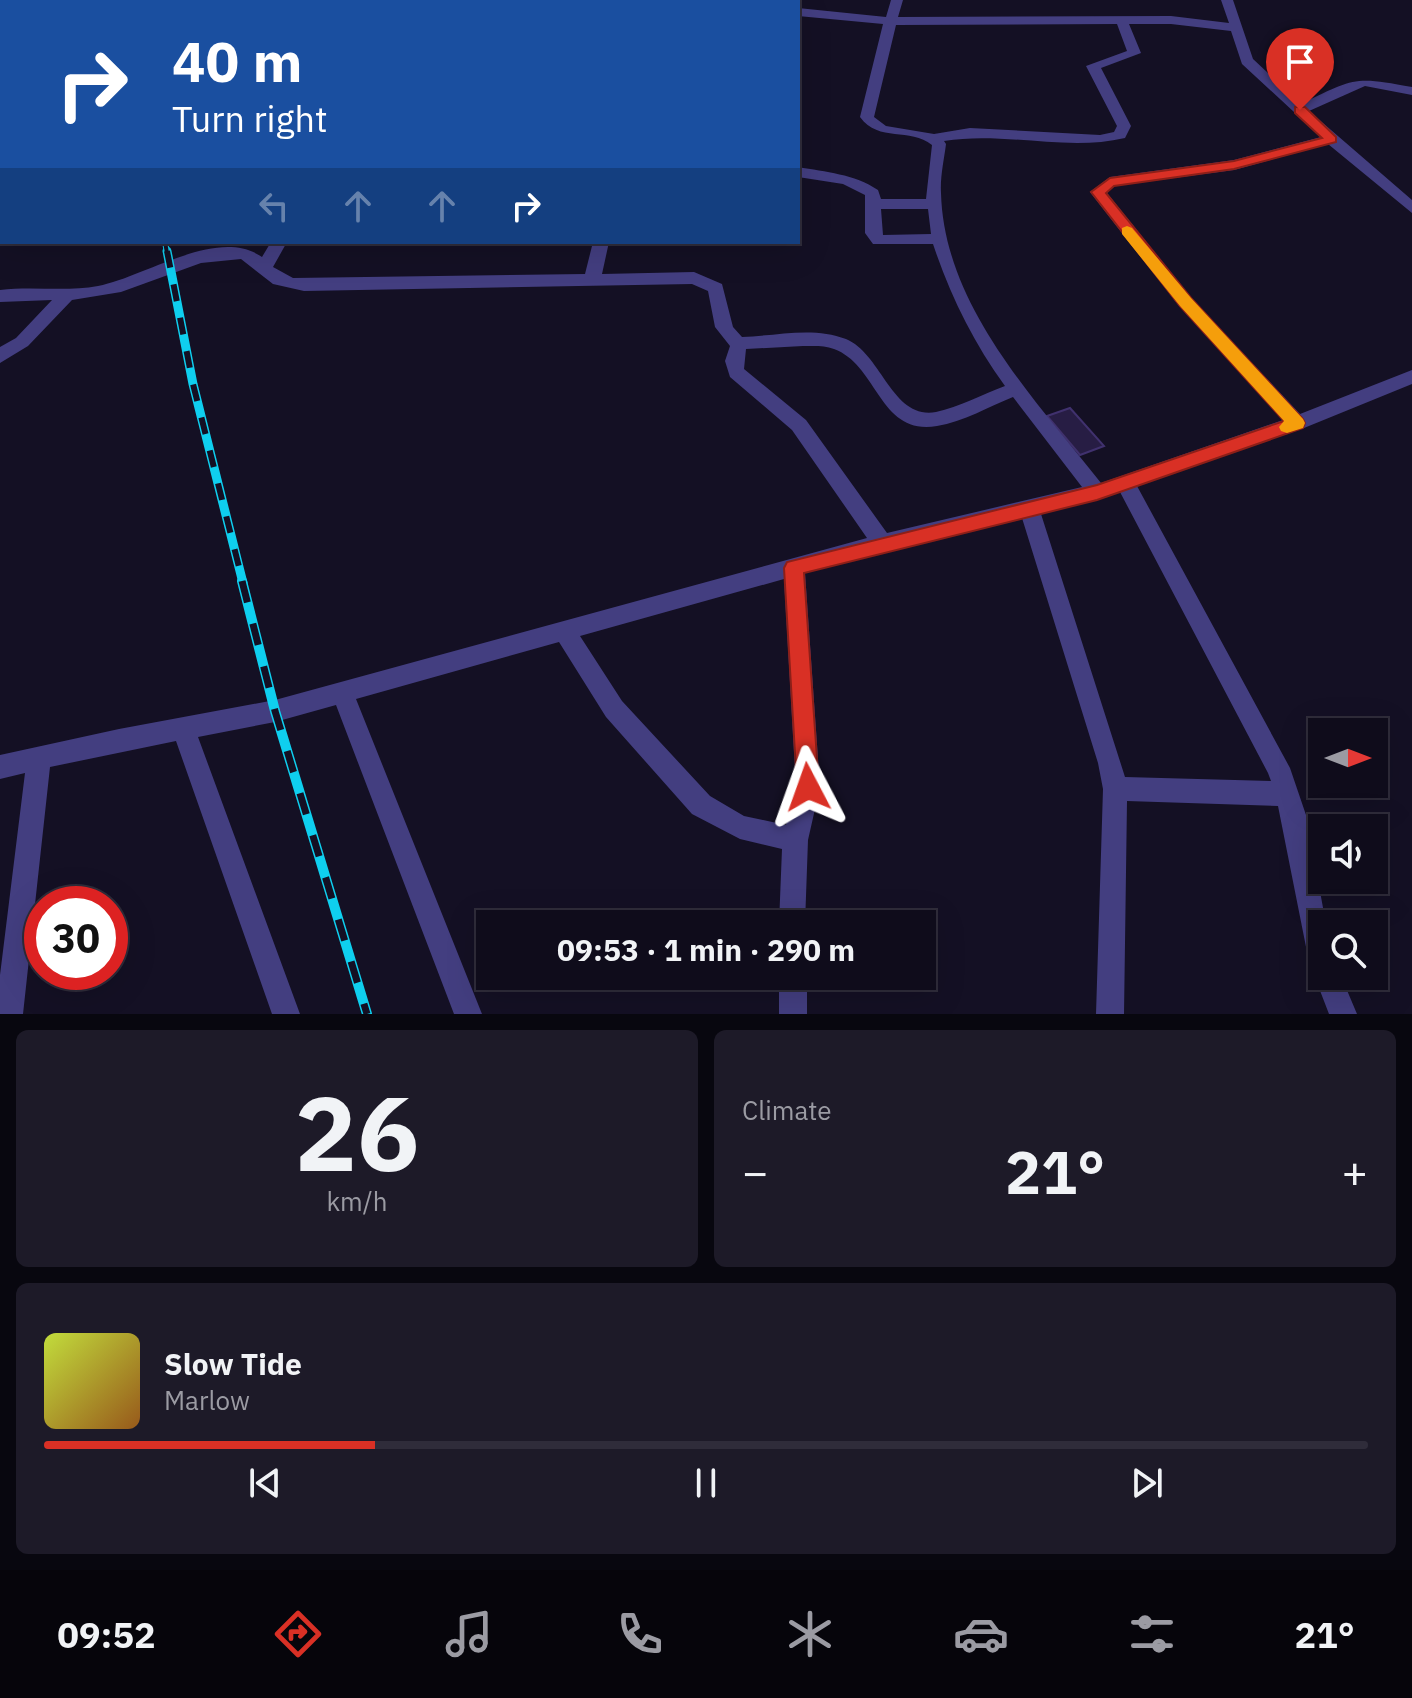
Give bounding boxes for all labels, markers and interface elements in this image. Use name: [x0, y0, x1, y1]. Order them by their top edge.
text: 40 m: [172, 25, 302, 97]
pin: [1266, 28, 1334, 110]
icon: right: [40, 32, 144, 136]
icon: arrive: [1278, 40, 1322, 84]
text: Turn right: [172, 95, 328, 142]
icon: left: [252, 184, 296, 228]
icon: ahead: [336, 184, 380, 228]
icon: ahead: [420, 184, 464, 228]
icon: right: [504, 184, 548, 228]
north arrow: [1308, 718, 1388, 798]
map controls: [1308, 718, 1388, 990]
position arrow: [766, 745, 850, 829]
button: sound: [1308, 814, 1388, 894]
speed limit sign: 30: [24, 886, 128, 990]
button: search: [1308, 910, 1388, 990]
text: 09:53 · 1 min · 290 m: [557, 930, 855, 969]
text: 26: [295, 1064, 419, 1200]
text: Climate: [742, 1093, 832, 1127]
text: 21°: [1005, 1132, 1105, 1211]
text: −: [742, 1143, 768, 1200]
text: +: [1342, 1143, 1368, 1200]
text: km/h: [326, 1184, 388, 1218]
text: Slow Tide: [164, 1344, 302, 1383]
text: Marlow: [164, 1383, 250, 1417]
icon: previous: [243, 1461, 287, 1505]
icon: pause: [684, 1461, 728, 1505]
icon: next: [1125, 1461, 1169, 1505]
icon: directions: [270, 1606, 326, 1662]
icon: music: [441, 1606, 497, 1662]
icon: phone: [612, 1606, 668, 1662]
icon: climate: [782, 1606, 838, 1662]
icon: car: [953, 1606, 1009, 1662]
icon: filters: [1124, 1606, 1180, 1662]
text: 09:52: [57, 1611, 156, 1658]
text: 21°: [1294, 1611, 1355, 1658]

